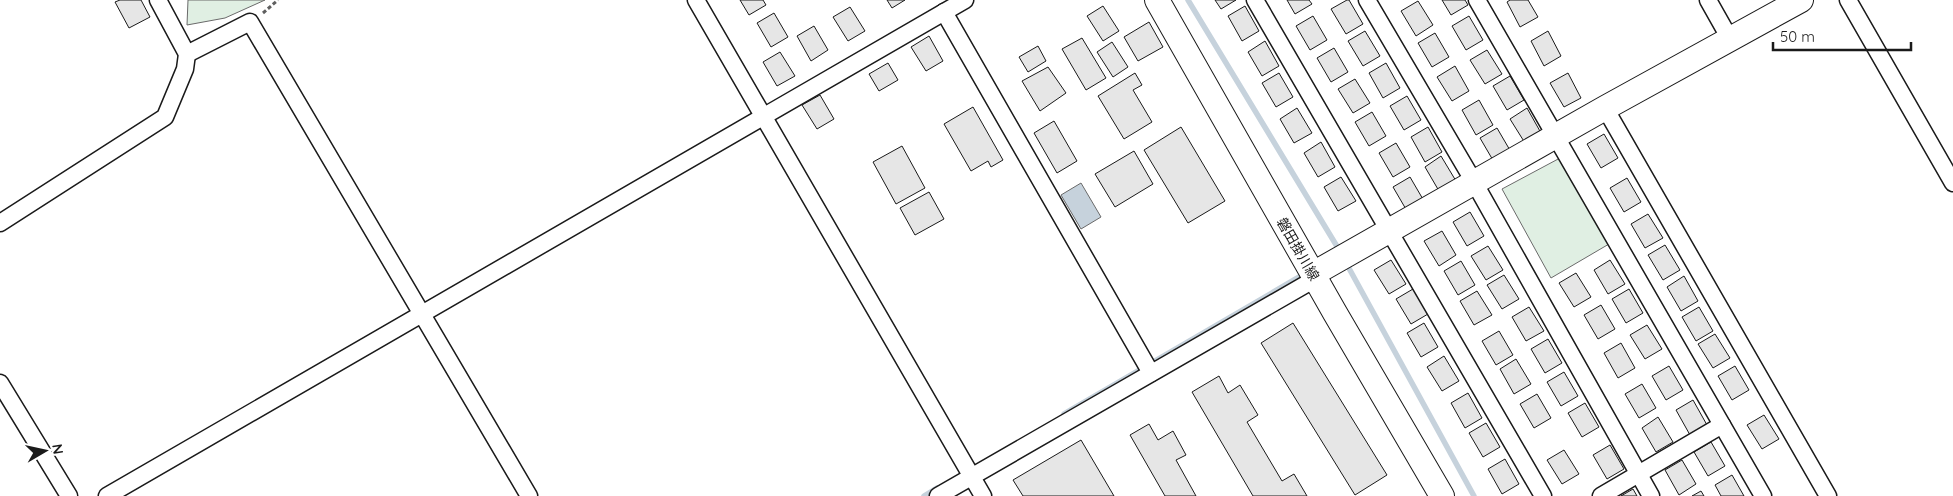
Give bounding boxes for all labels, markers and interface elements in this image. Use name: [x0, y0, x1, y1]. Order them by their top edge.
scale bar: [1773, 20, 1910, 52]
text: 50 m: [1780, 27, 1815, 46]
street label: 磐田掛川線: [1273, 214, 1323, 284]
north arrow: [20, 426, 70, 476]
text: N: [48, 442, 68, 455]

